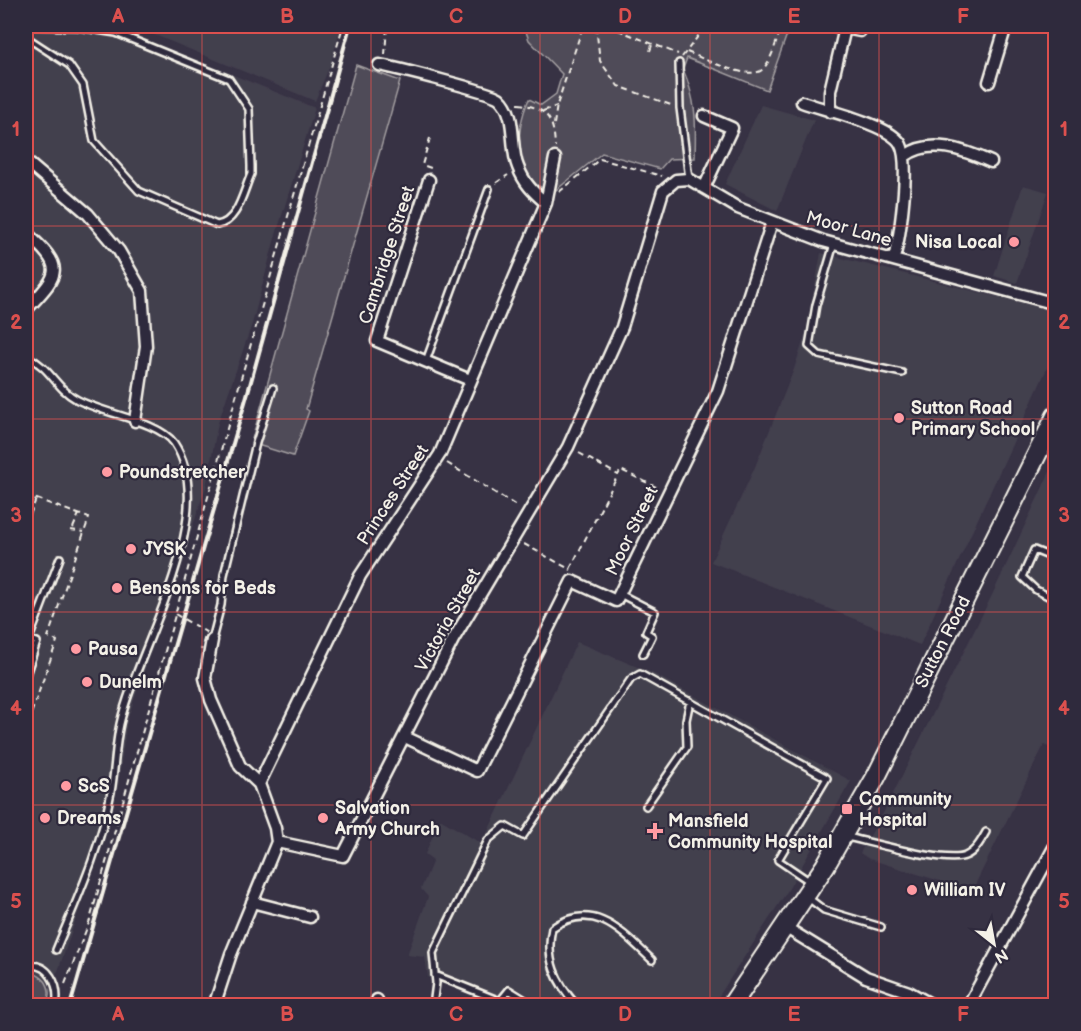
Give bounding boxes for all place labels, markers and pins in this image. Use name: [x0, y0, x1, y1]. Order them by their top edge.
place label: Nisa Local: [915, 232, 1002, 253]
marker: Nisa Local: [1007, 235, 1021, 249]
place label: Sutton Road Primary School: [911, 398, 1035, 440]
marker: Sutton Road Primary School: [892, 411, 906, 425]
place label: Poundstretcher: [119, 462, 246, 483]
marker: Poundstretcher: [100, 465, 114, 479]
place label: JYSK: [143, 539, 187, 560]
marker: JYSK: [124, 542, 138, 556]
place label: Bensons for Beds: [129, 578, 276, 599]
marker: Bensons for Beds: [110, 581, 124, 595]
place label: Pausa: [88, 639, 138, 660]
marker: Pausa: [69, 642, 83, 656]
place label: Dunelm: [99, 672, 162, 693]
marker: Dunelm: [80, 675, 94, 689]
place label: ScS: [78, 776, 110, 797]
marker: ScS: [59, 779, 73, 793]
place label: Community Hospital: [859, 789, 952, 831]
place label: Salvation Army Church: [334, 798, 440, 840]
marker: Community Hospital: [840, 802, 854, 816]
place label: Dreams: [57, 808, 121, 829]
marker: Dreams: [38, 811, 52, 825]
marker: Salvation Army Church: [316, 811, 330, 825]
place label: Mansfield Community Hospital: [668, 811, 833, 853]
marker: Mansfield Community Hospital: [646, 822, 664, 840]
place label: William IV: [924, 880, 1006, 901]
marker: William IV: [905, 883, 919, 897]

